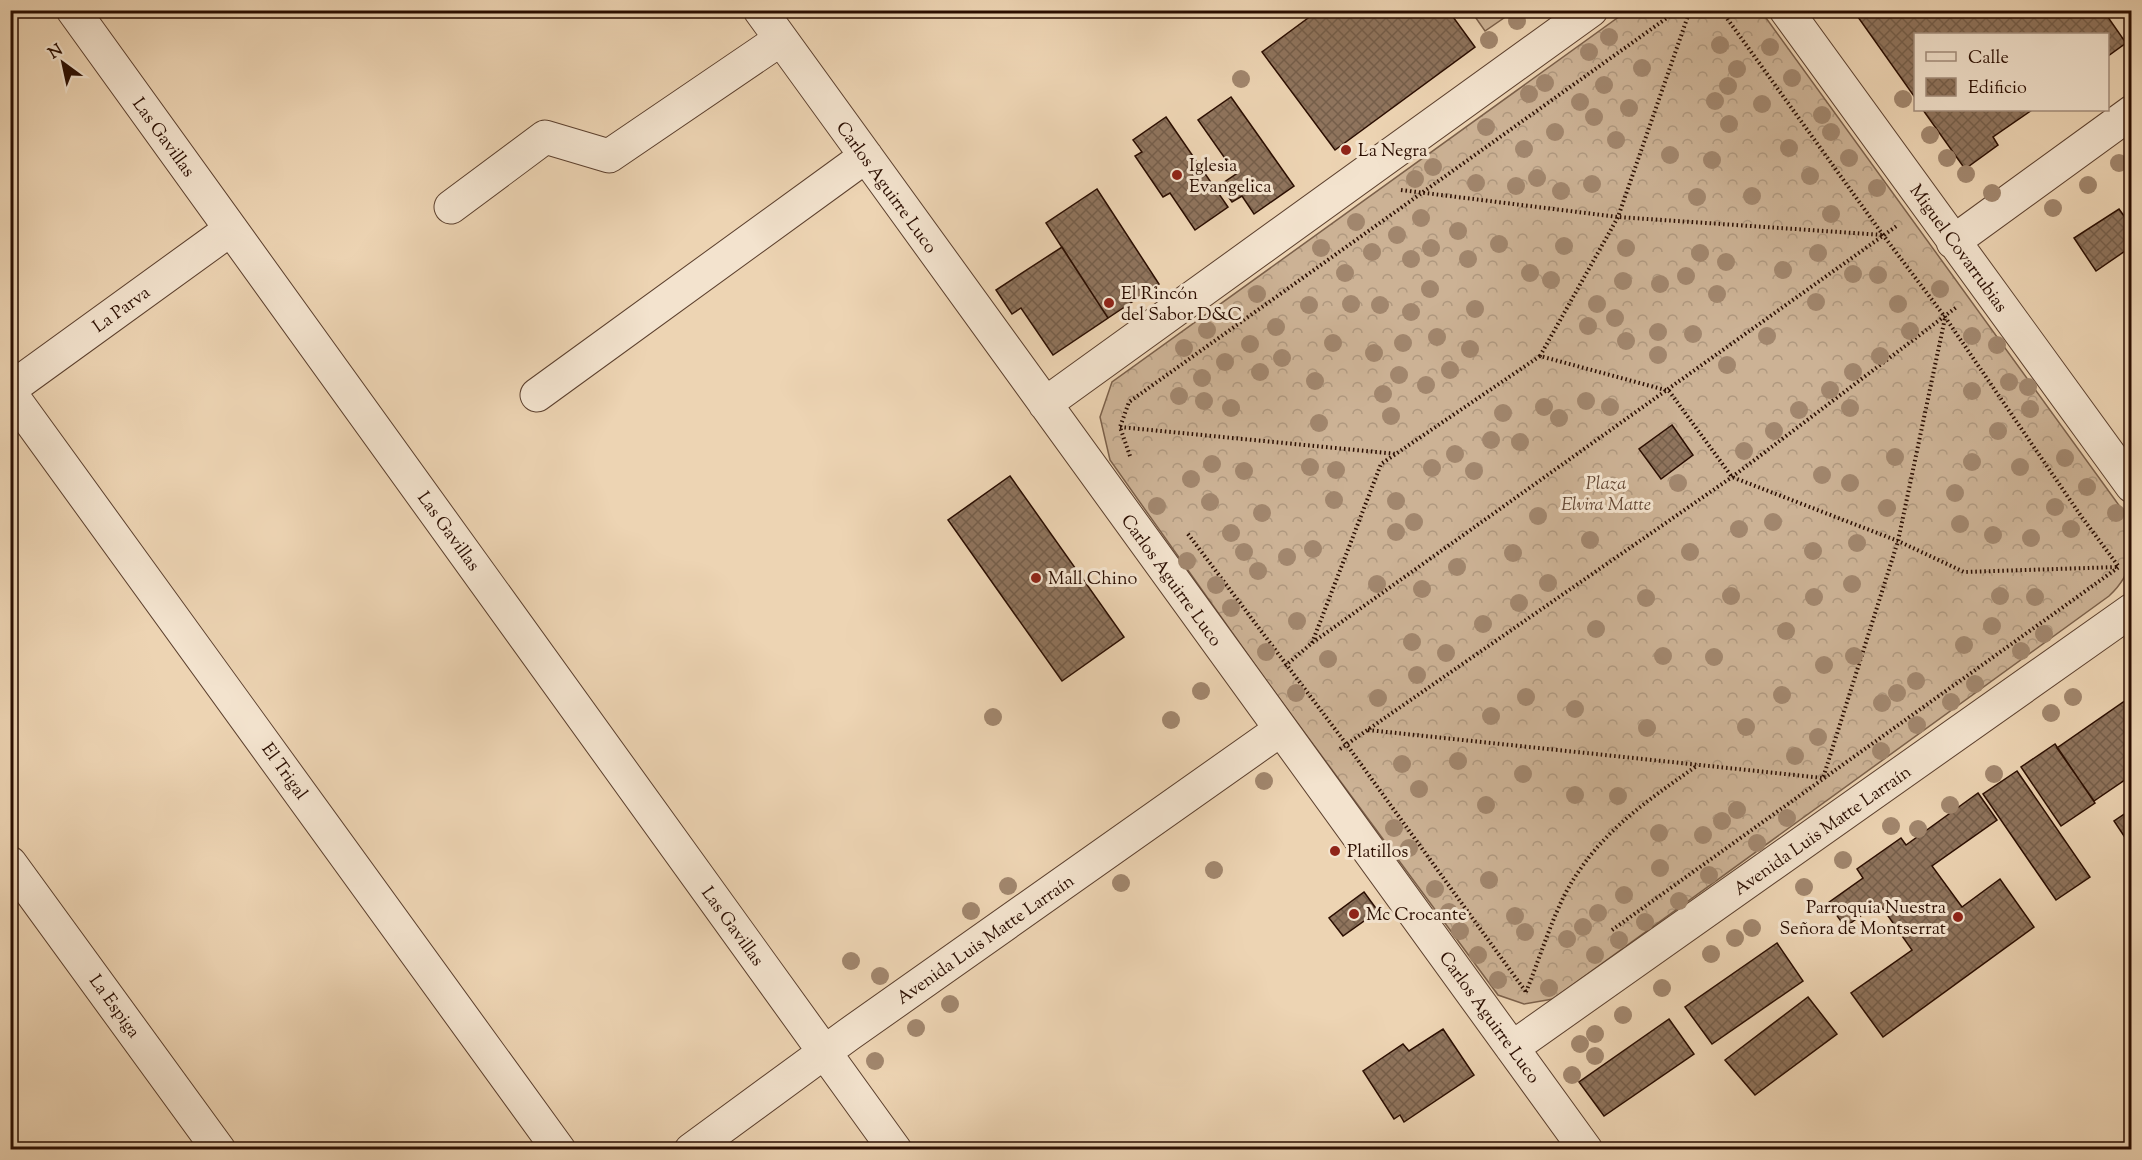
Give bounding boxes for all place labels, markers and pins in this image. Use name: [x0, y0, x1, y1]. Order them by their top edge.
place label: La Negra: [1358, 139, 1427, 165]
marker: La Negra: [1339, 143, 1353, 157]
place label: Iglesia Evangelica: [1189, 154, 1272, 201]
marker: Iglesia Evangelica: [1170, 168, 1184, 182]
place label: El Rincón del Sabor D&C: [1121, 282, 1242, 329]
marker: El Rincón del Sabor D&C: [1102, 296, 1116, 310]
place label: Mall Chino: [1048, 567, 1137, 593]
marker: Mall Chino: [1029, 571, 1043, 585]
place label: Platillos: [1347, 840, 1408, 866]
marker: Platillos: [1328, 844, 1342, 858]
place label: Parroquia Nuestra Señora de Montserrat: [1780, 896, 1946, 943]
place label: Mc Crocante: [1366, 903, 1467, 929]
marker: Mc Crocante: [1347, 907, 1361, 921]
marker: Parroquia Nuestra Señora de Montserrat: [1951, 910, 1965, 924]

